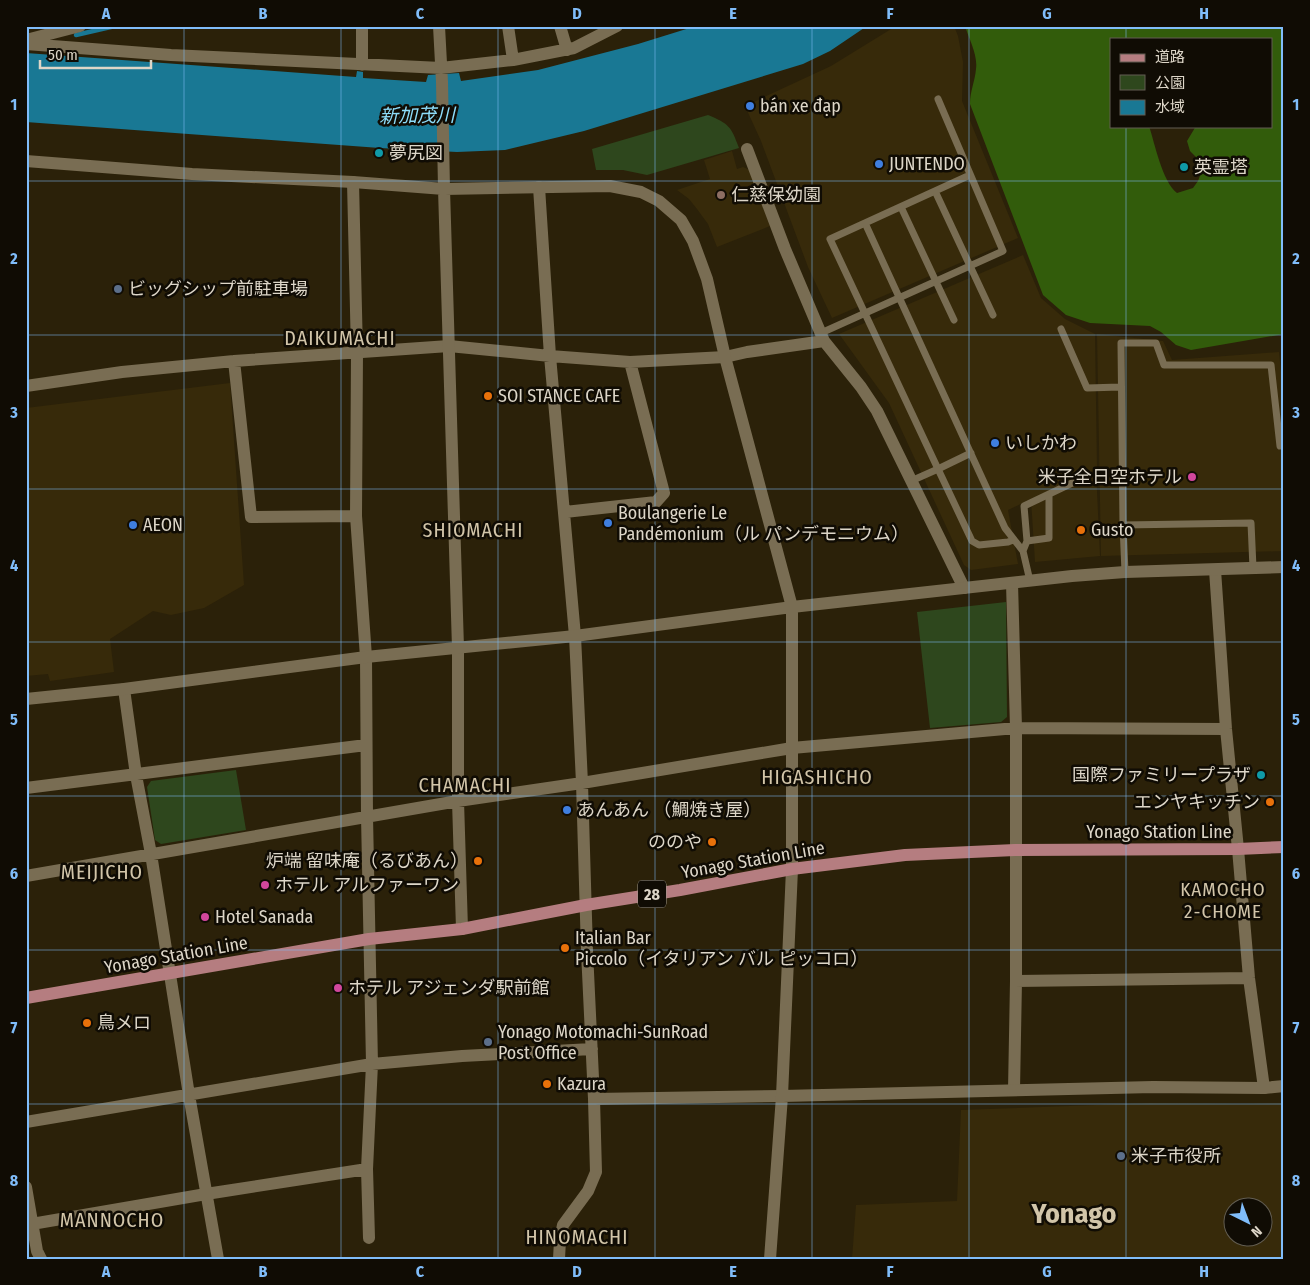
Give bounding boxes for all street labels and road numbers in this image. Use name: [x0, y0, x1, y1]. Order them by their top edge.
street label: Yonago Station Line: [1086, 821, 1232, 843]
street label: Yonago Station Line: [680, 837, 827, 883]
road number: 28: [638, 881, 666, 908]
street label: Yonago Station Line: [103, 932, 250, 978]

